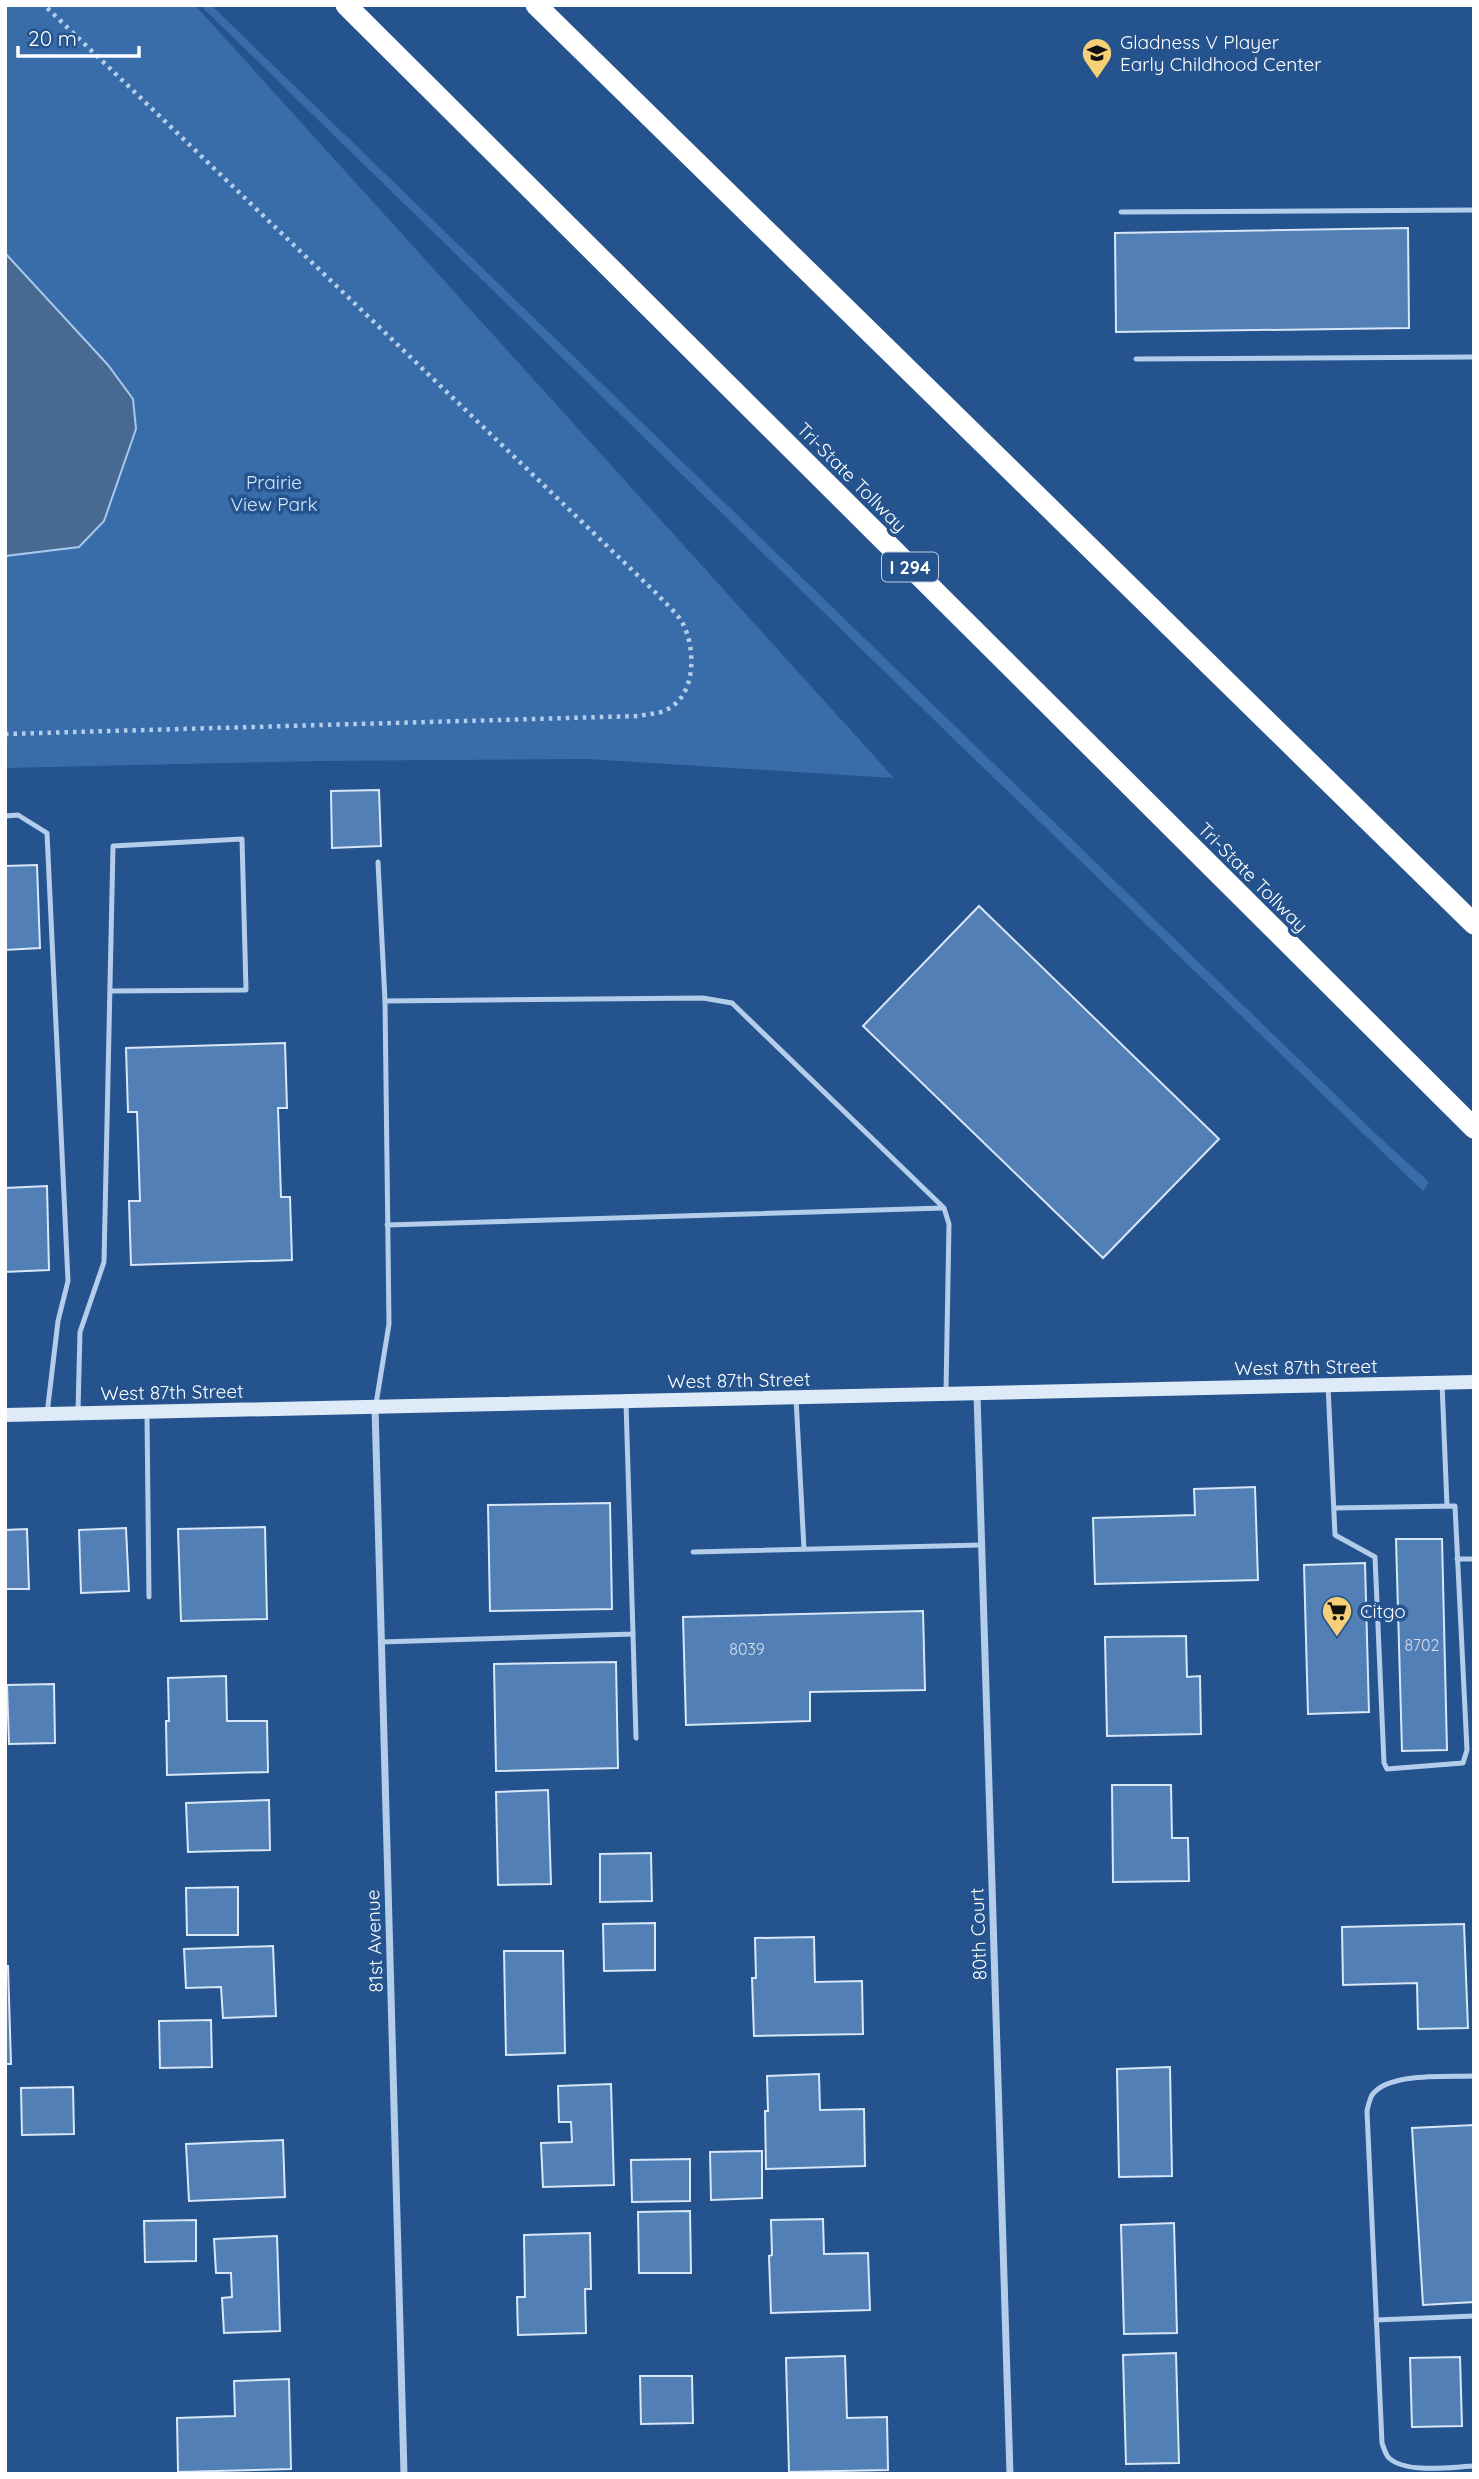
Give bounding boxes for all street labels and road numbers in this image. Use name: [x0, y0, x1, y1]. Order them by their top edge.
street label: Tri-State Tollway: [792, 417, 912, 537]
road number: I 294: [882, 552, 938, 582]
street label: Tri-State Tollway: [1193, 817, 1313, 937]
street label: West 87th Street: [1234, 1354, 1378, 1380]
street label: West 87th Street: [667, 1367, 811, 1393]
street label: West 87th Street: [100, 1379, 244, 1405]
street label: 80th Court: [964, 1887, 992, 1981]
street label: 81st Avenue: [360, 1889, 388, 1993]

